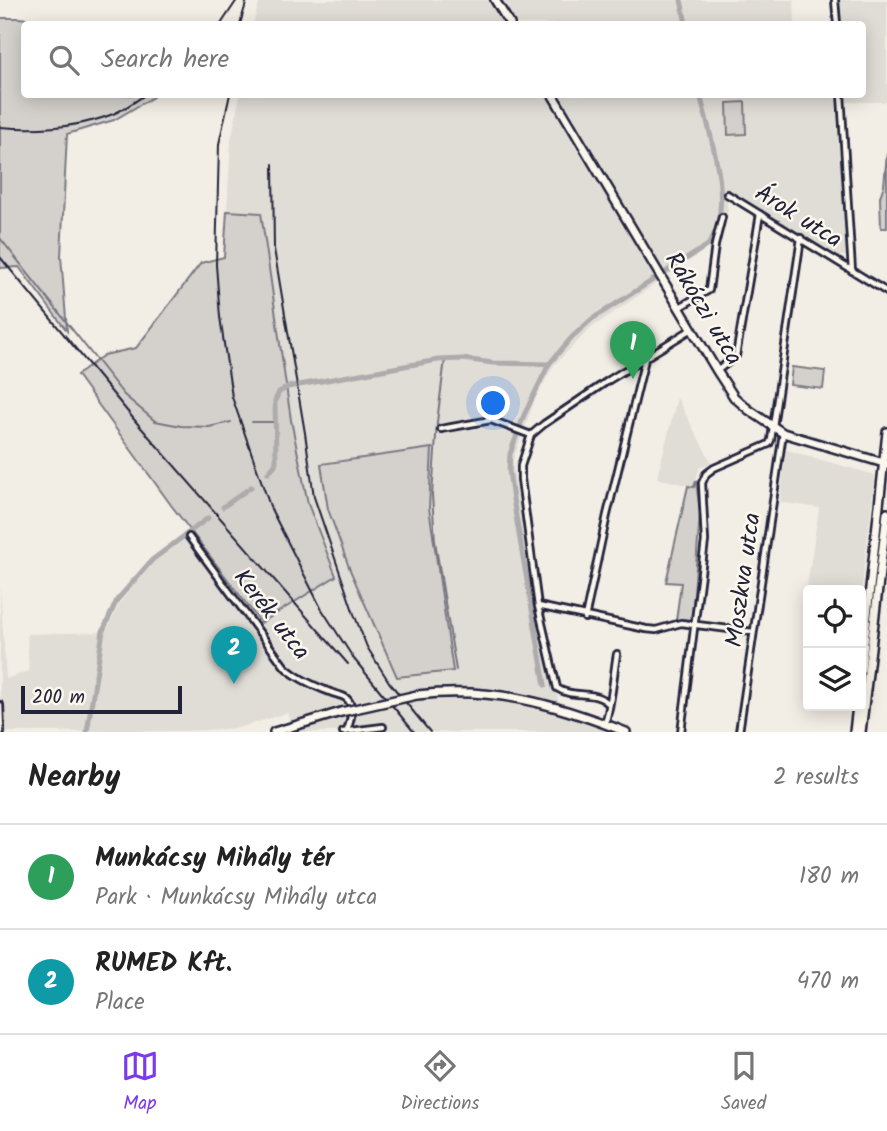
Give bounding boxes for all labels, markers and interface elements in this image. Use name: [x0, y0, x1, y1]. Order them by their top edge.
search box: [21, 21, 866, 98]
text: Search here: [101, 39, 229, 81]
icon: search: [45, 41, 83, 79]
street label: Árok utca: [747, 175, 849, 259]
street label: Rákóczi utca: [654, 245, 752, 373]
pin: 1: [610, 321, 656, 379]
your location: [476, 386, 510, 420]
street label: Moszkva utca: [715, 510, 773, 650]
street label: Kerék utca: [223, 561, 319, 669]
map controls: [803, 585, 866, 711]
button: locate: [803, 585, 866, 648]
pin: 2: [211, 626, 257, 684]
button: layers: [803, 648, 866, 711]
scale bar: [21, 683, 182, 715]
text: 200 m: [32, 683, 85, 713]
text: Nearby: [28, 754, 120, 802]
text: 2 results: [773, 760, 859, 796]
text: Munkácsy Mihály tér: [95, 838, 334, 880]
text: 1: [48, 859, 54, 895]
text: 180 m: [799, 859, 859, 895]
text: Park · Munkácsy Mihály utca: [95, 880, 377, 916]
text: RUMED Kft.: [95, 943, 232, 985]
text: 2: [44, 964, 58, 1000]
text: 470 m: [797, 964, 859, 1000]
text: Place: [95, 985, 145, 1021]
tab: Map: [121, 1047, 159, 1119]
tab: Directions: [401, 1047, 479, 1119]
tab: Saved: [721, 1047, 766, 1119]

